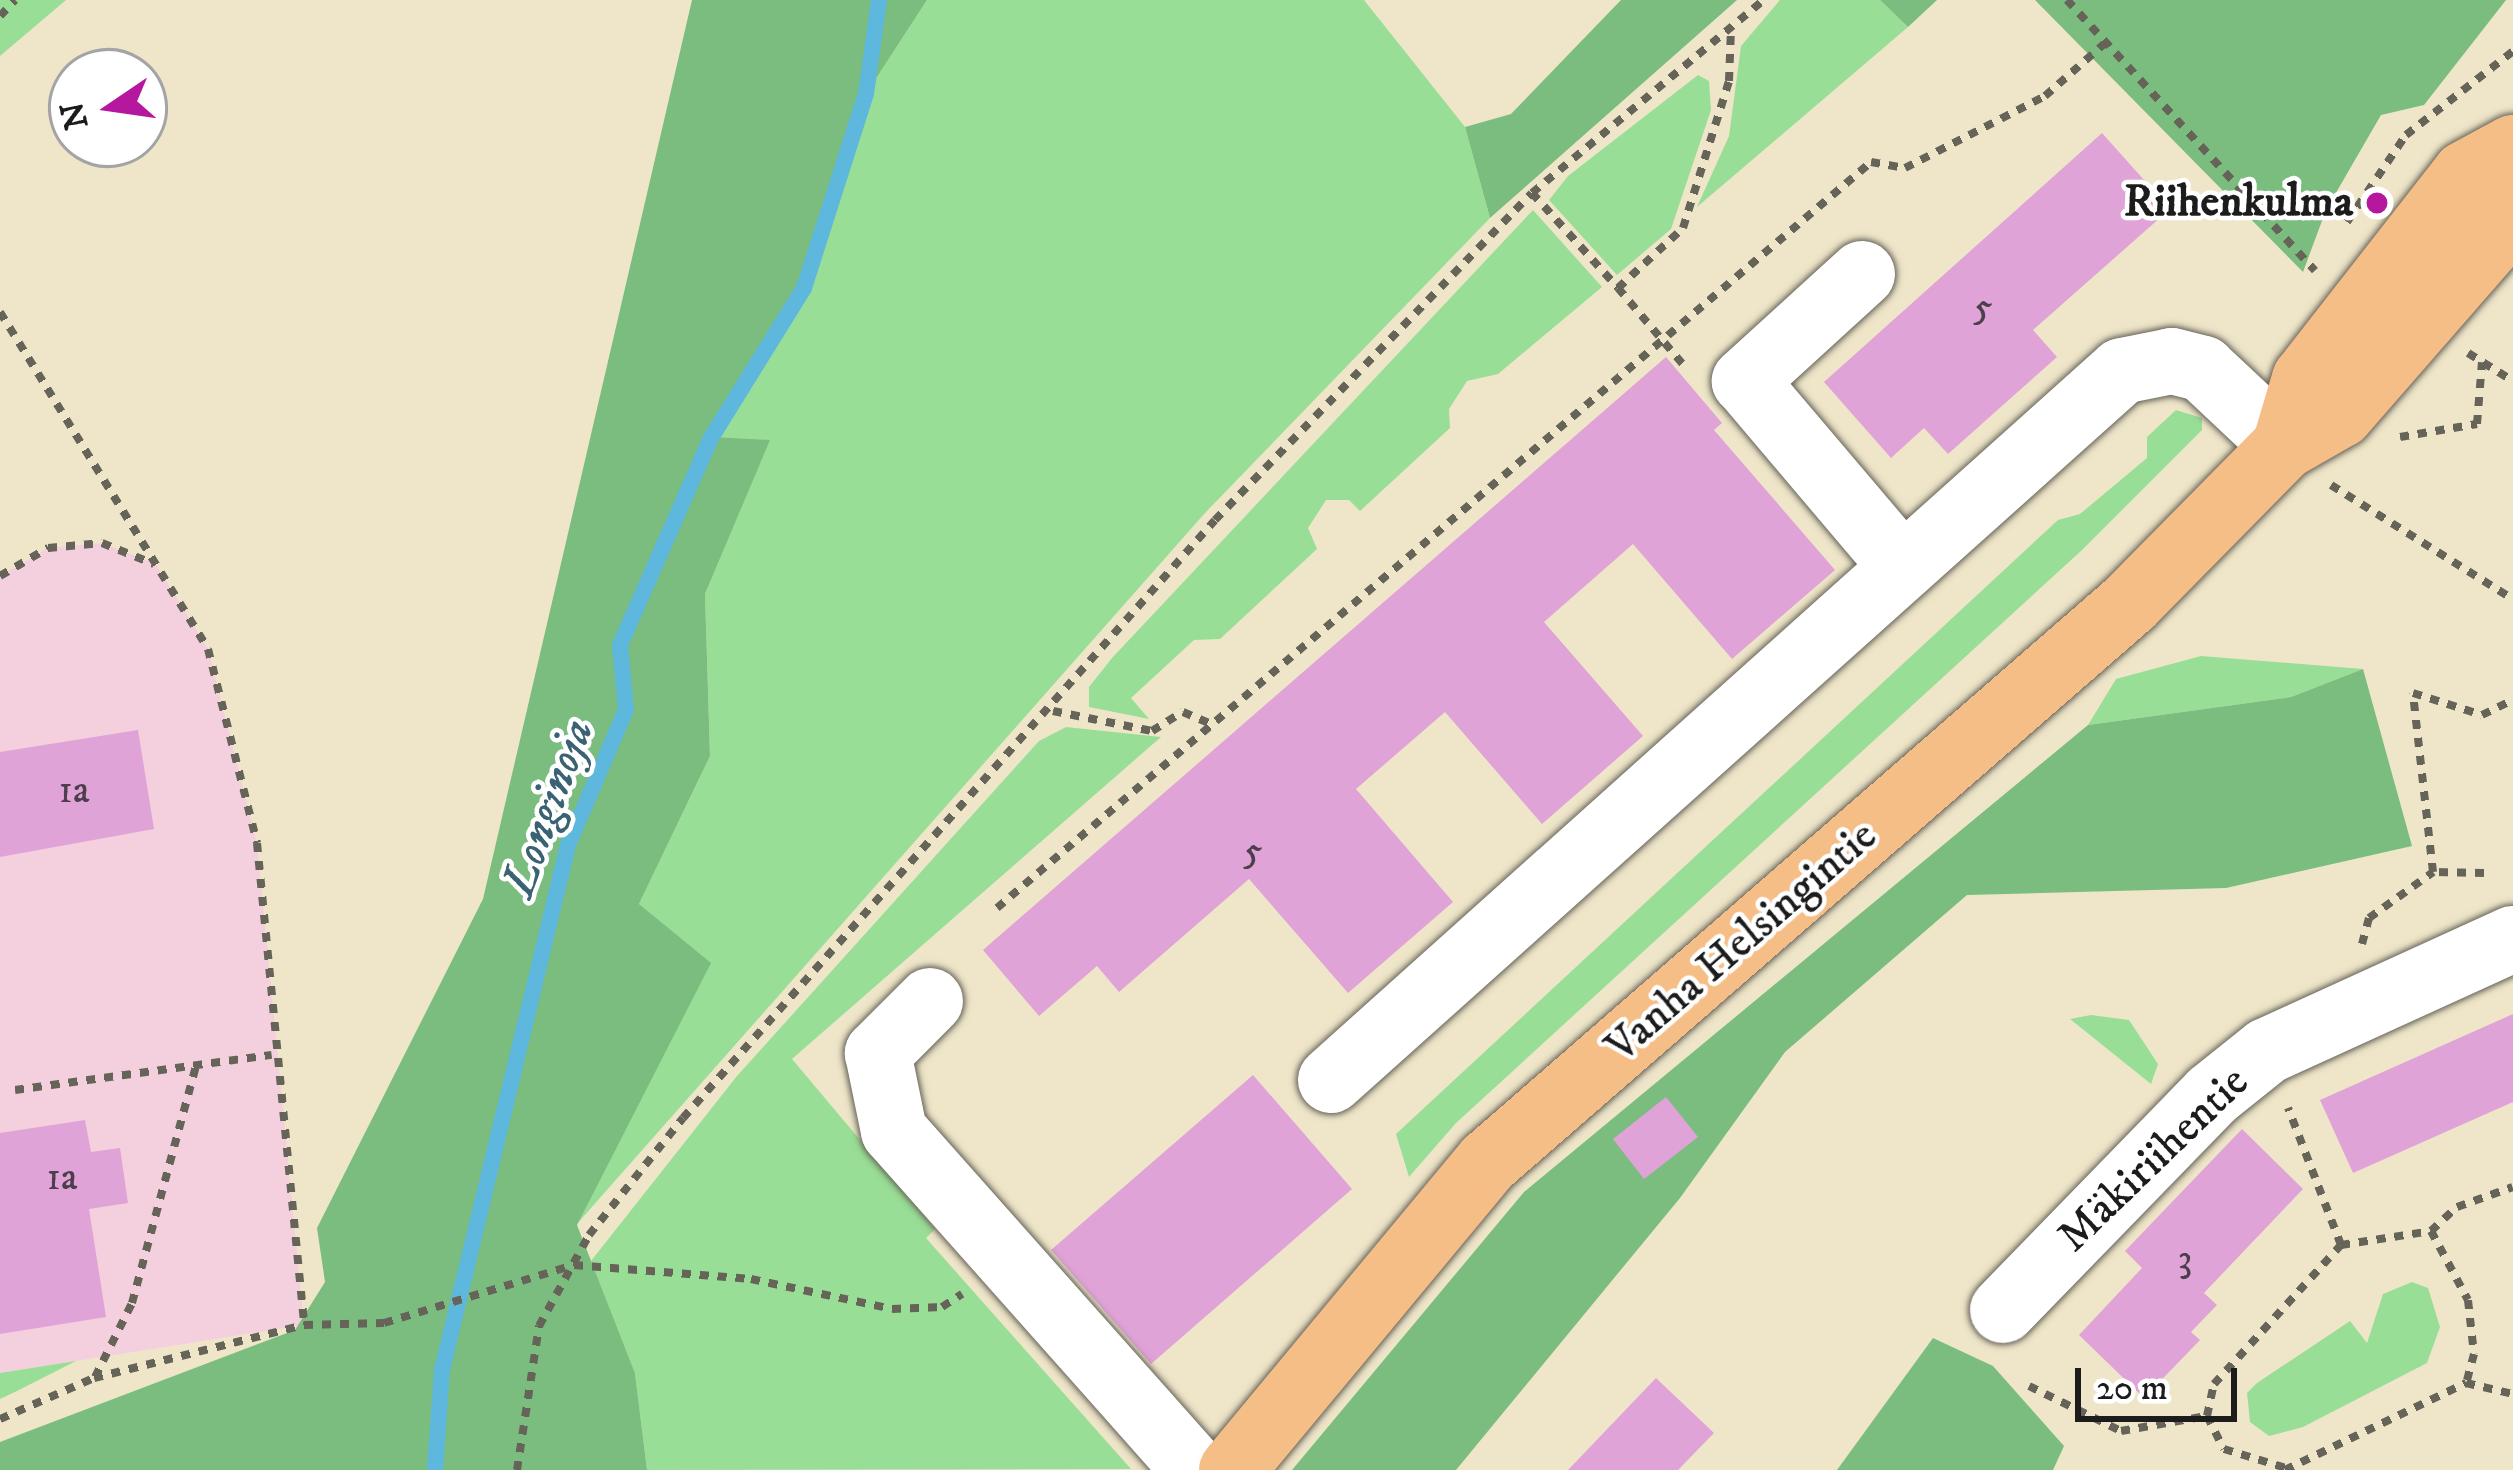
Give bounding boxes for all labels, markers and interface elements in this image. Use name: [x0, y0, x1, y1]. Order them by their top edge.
north arrow: [48, 48, 168, 168]
text: N: [52, 98, 98, 133]
place label: Riihenkulma: [2124, 176, 2353, 230]
marker: Riihenkulma: [2364, 190, 2390, 216]
house number: 5: [1973, 285, 1993, 331]
water label: Longinoja: [490, 712, 608, 904]
house number: 1a: [59, 768, 89, 814]
street label: Vanha Helsingintie: [1595, 810, 1889, 1074]
house number: 5: [1243, 829, 1263, 875]
street label: Mäkiriihentie: [2047, 1056, 2261, 1264]
house number: 1a: [47, 1155, 77, 1201]
house number: 3: [2178, 1237, 2192, 1283]
scale bar: [2081, 1344, 2243, 1418]
text: 20 m: [2096, 1366, 2168, 1411]

